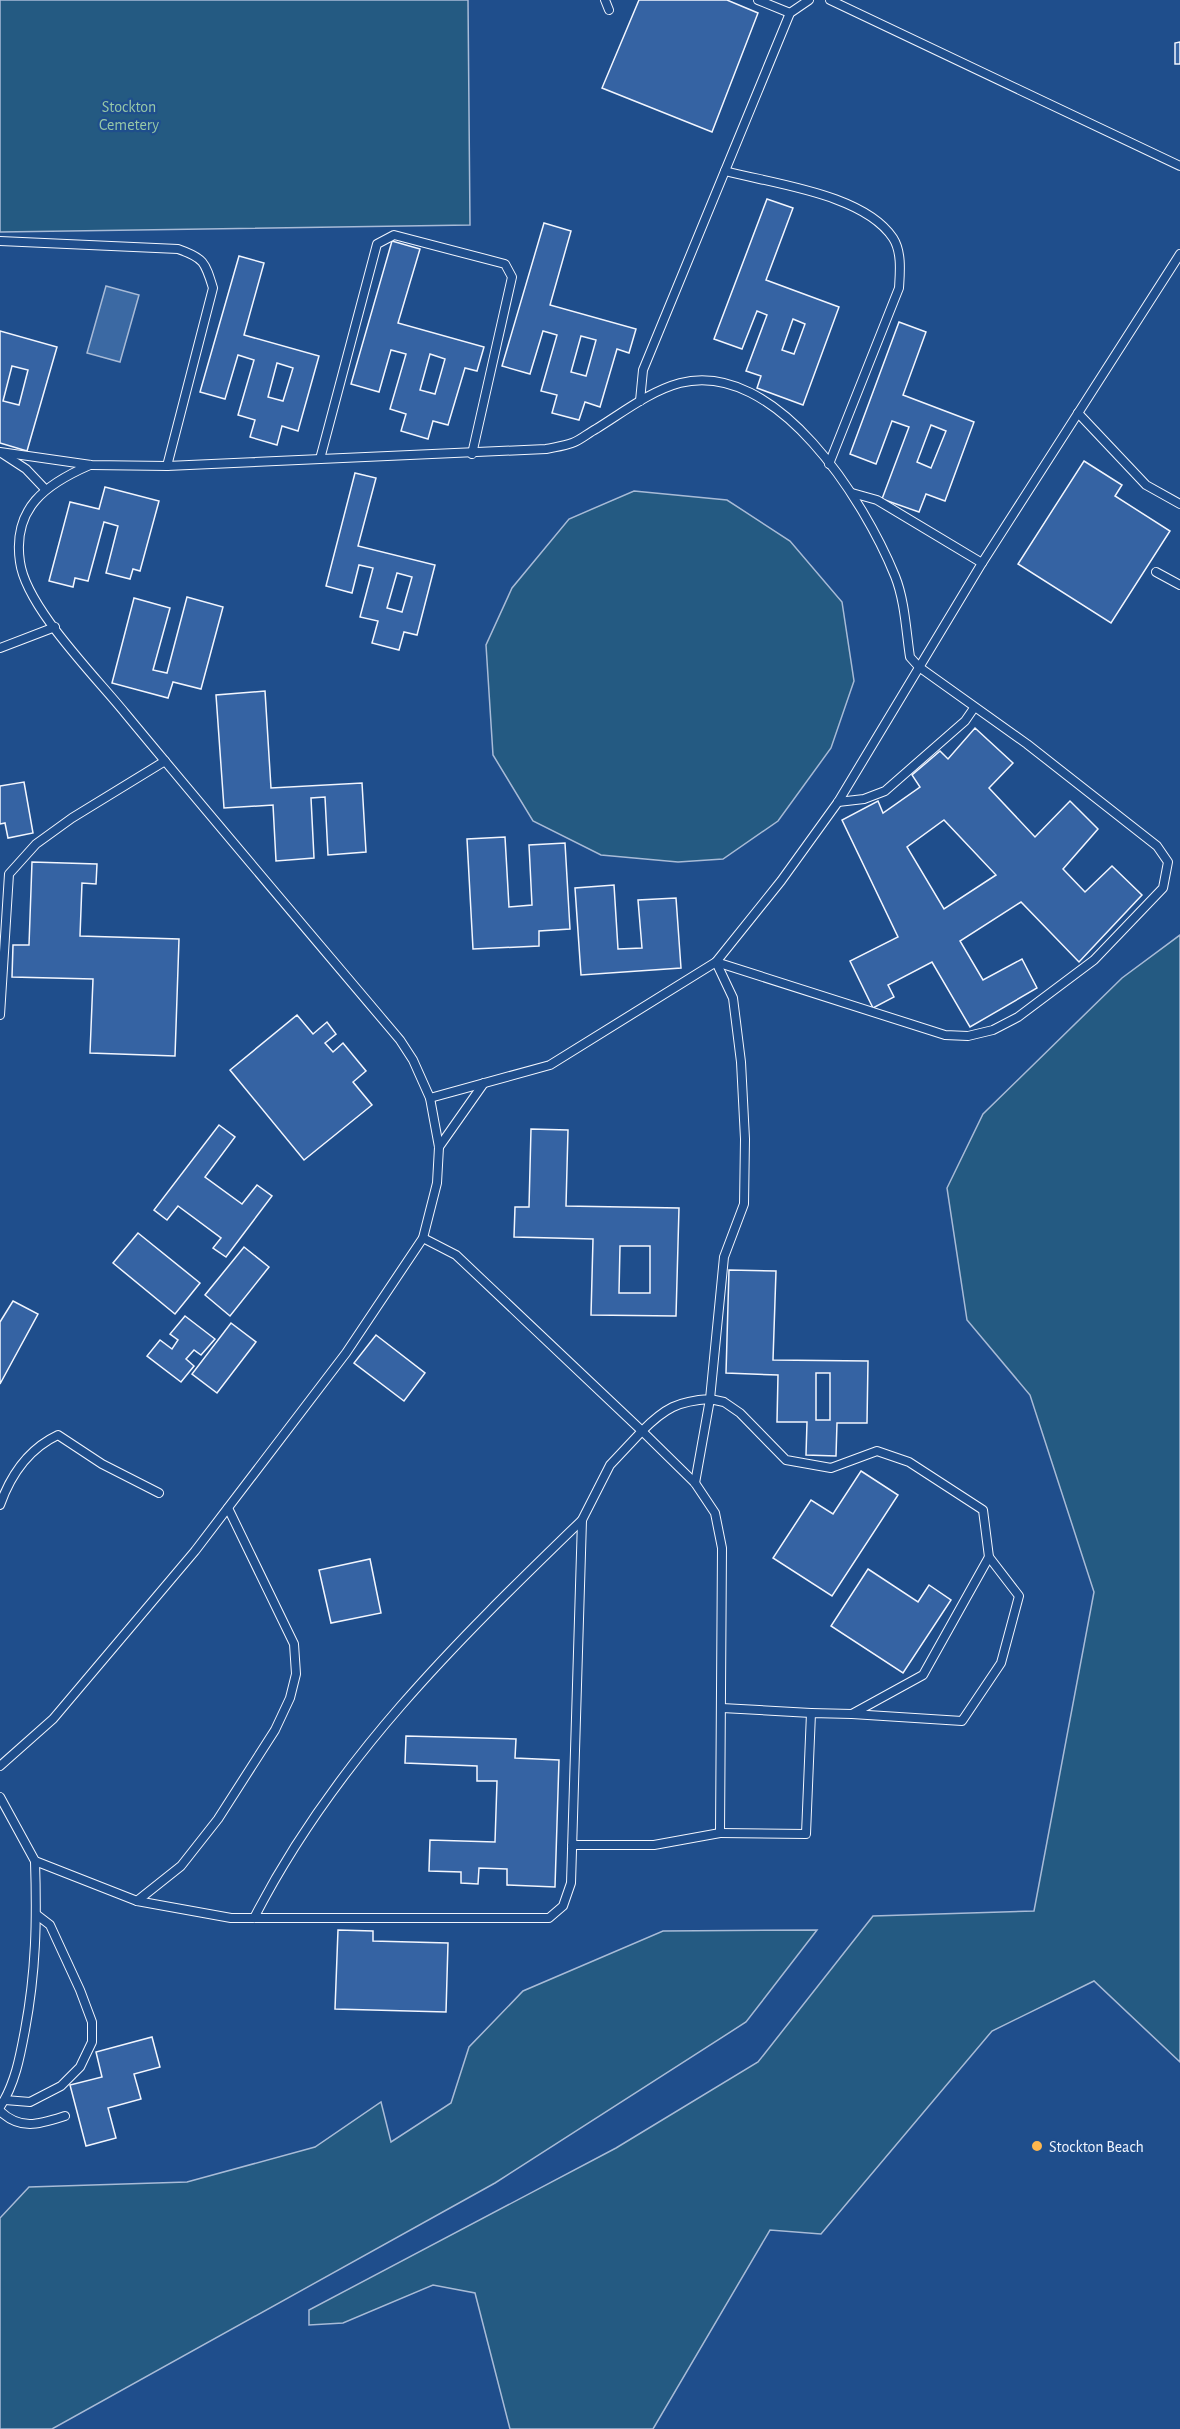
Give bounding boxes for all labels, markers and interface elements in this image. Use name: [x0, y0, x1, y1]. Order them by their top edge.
park label: Stockton Cemetery: [99, 99, 159, 134]
marker: Stockton Beach: [1030, 2139, 1044, 2153]
place label: Stockton Beach: [1049, 2139, 1144, 2155]

